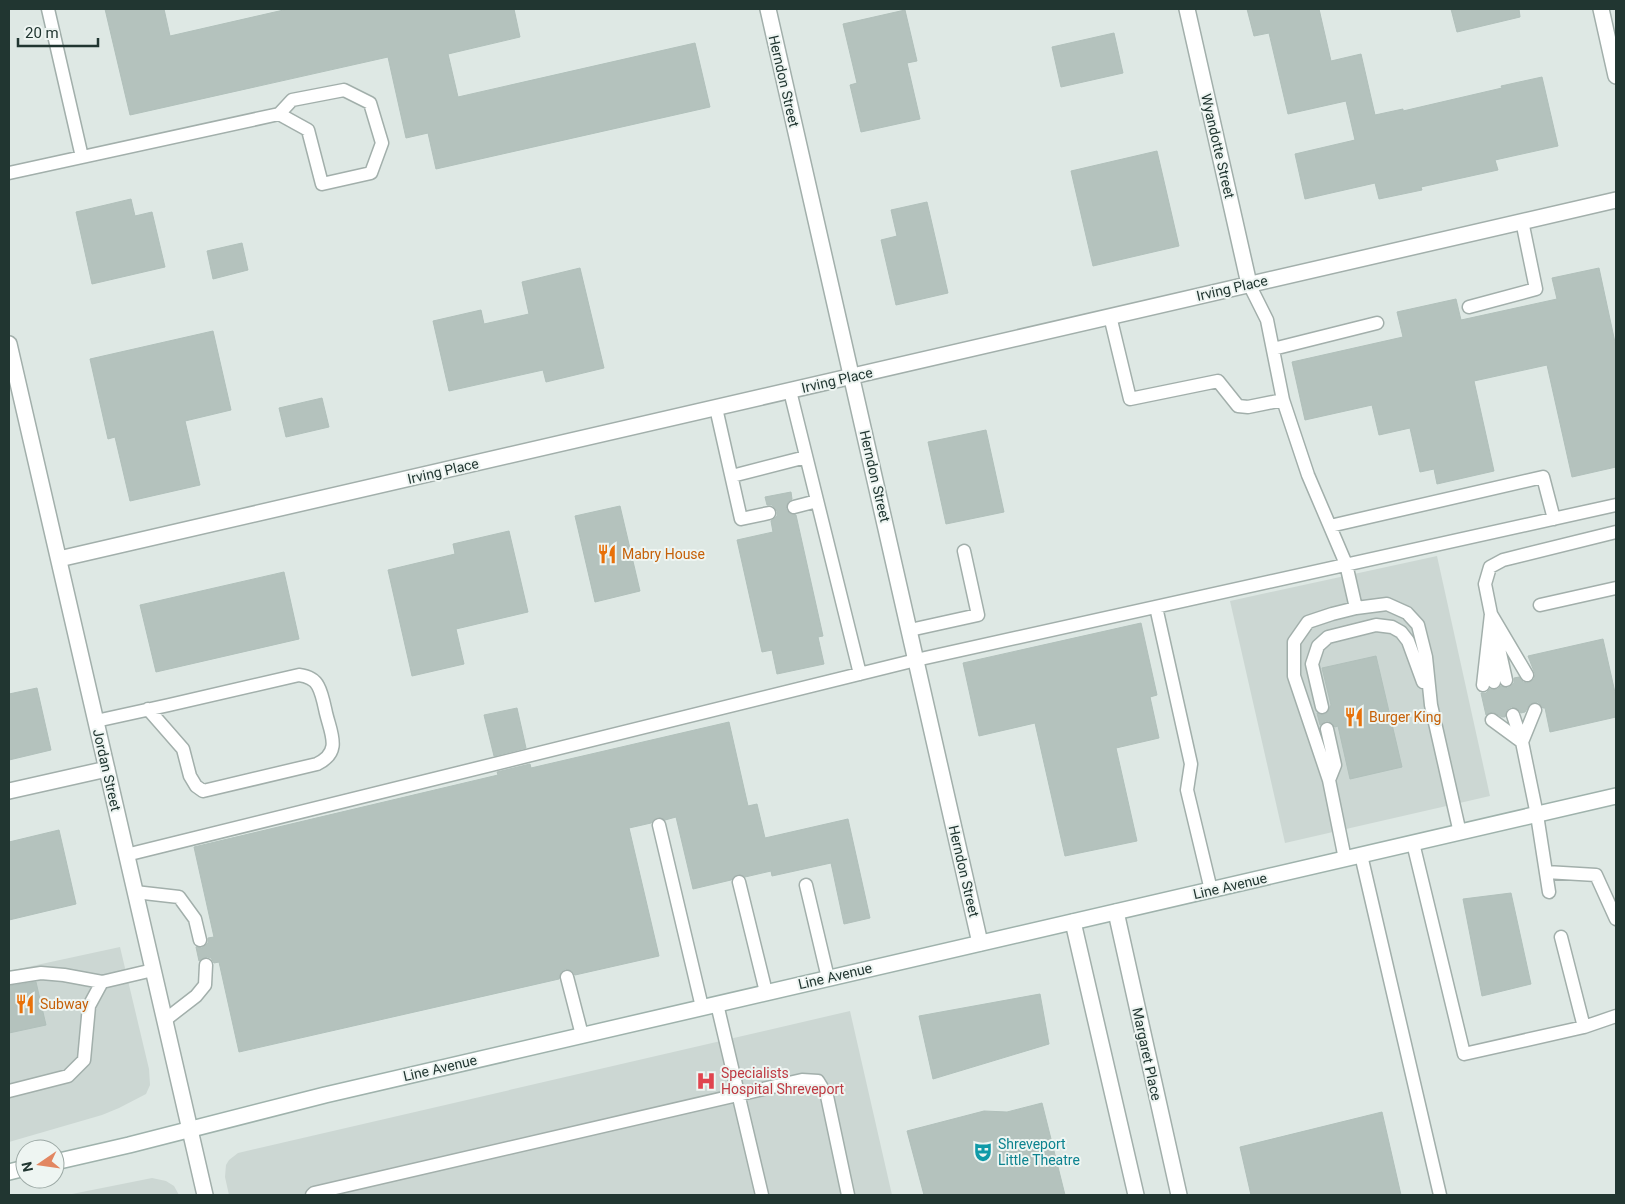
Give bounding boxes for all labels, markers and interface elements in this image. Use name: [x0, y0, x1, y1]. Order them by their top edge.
scale bar: [18, 15, 98, 47]
text: 20 m: [25, 24, 59, 42]
street label: Herndon Street: [766, 33, 802, 129]
street label: Wyandotte Street: [1198, 92, 1238, 200]
street label: Irving Place: [1195, 272, 1269, 304]
street label: Irving Place: [800, 364, 874, 396]
street label: Herndon Street: [857, 428, 893, 524]
street label: Irving Place: [406, 455, 480, 487]
restaurant icon: Mabry House: [596, 543, 618, 565]
place label: Mabry House: [622, 546, 705, 562]
restaurant icon: Burger King: [1343, 706, 1365, 728]
place label: Burger King: [1369, 709, 1441, 725]
street label: Jordan Street: [90, 727, 124, 813]
street label: Herndon Street: [946, 823, 982, 919]
street label: Line Avenue: [1191, 870, 1269, 902]
street label: Line Avenue: [796, 960, 874, 992]
restaurant icon: Subway: [14, 993, 36, 1015]
place label: Subway: [40, 996, 89, 1012]
street label: Margaret Place: [1129, 1006, 1165, 1102]
street label: Line Avenue: [401, 1052, 479, 1084]
place label: Specialists Hospital Shreveport: [721, 1065, 845, 1097]
hospital icon: Specialists Hospital Shreveport: [695, 1070, 717, 1092]
place label: Shreveport Little Theatre: [998, 1136, 1080, 1168]
north arrow: [15, 1139, 65, 1189]
theatre icon: Shreveport Little Theatre: [972, 1141, 994, 1163]
text: N: [18, 1160, 36, 1174]

